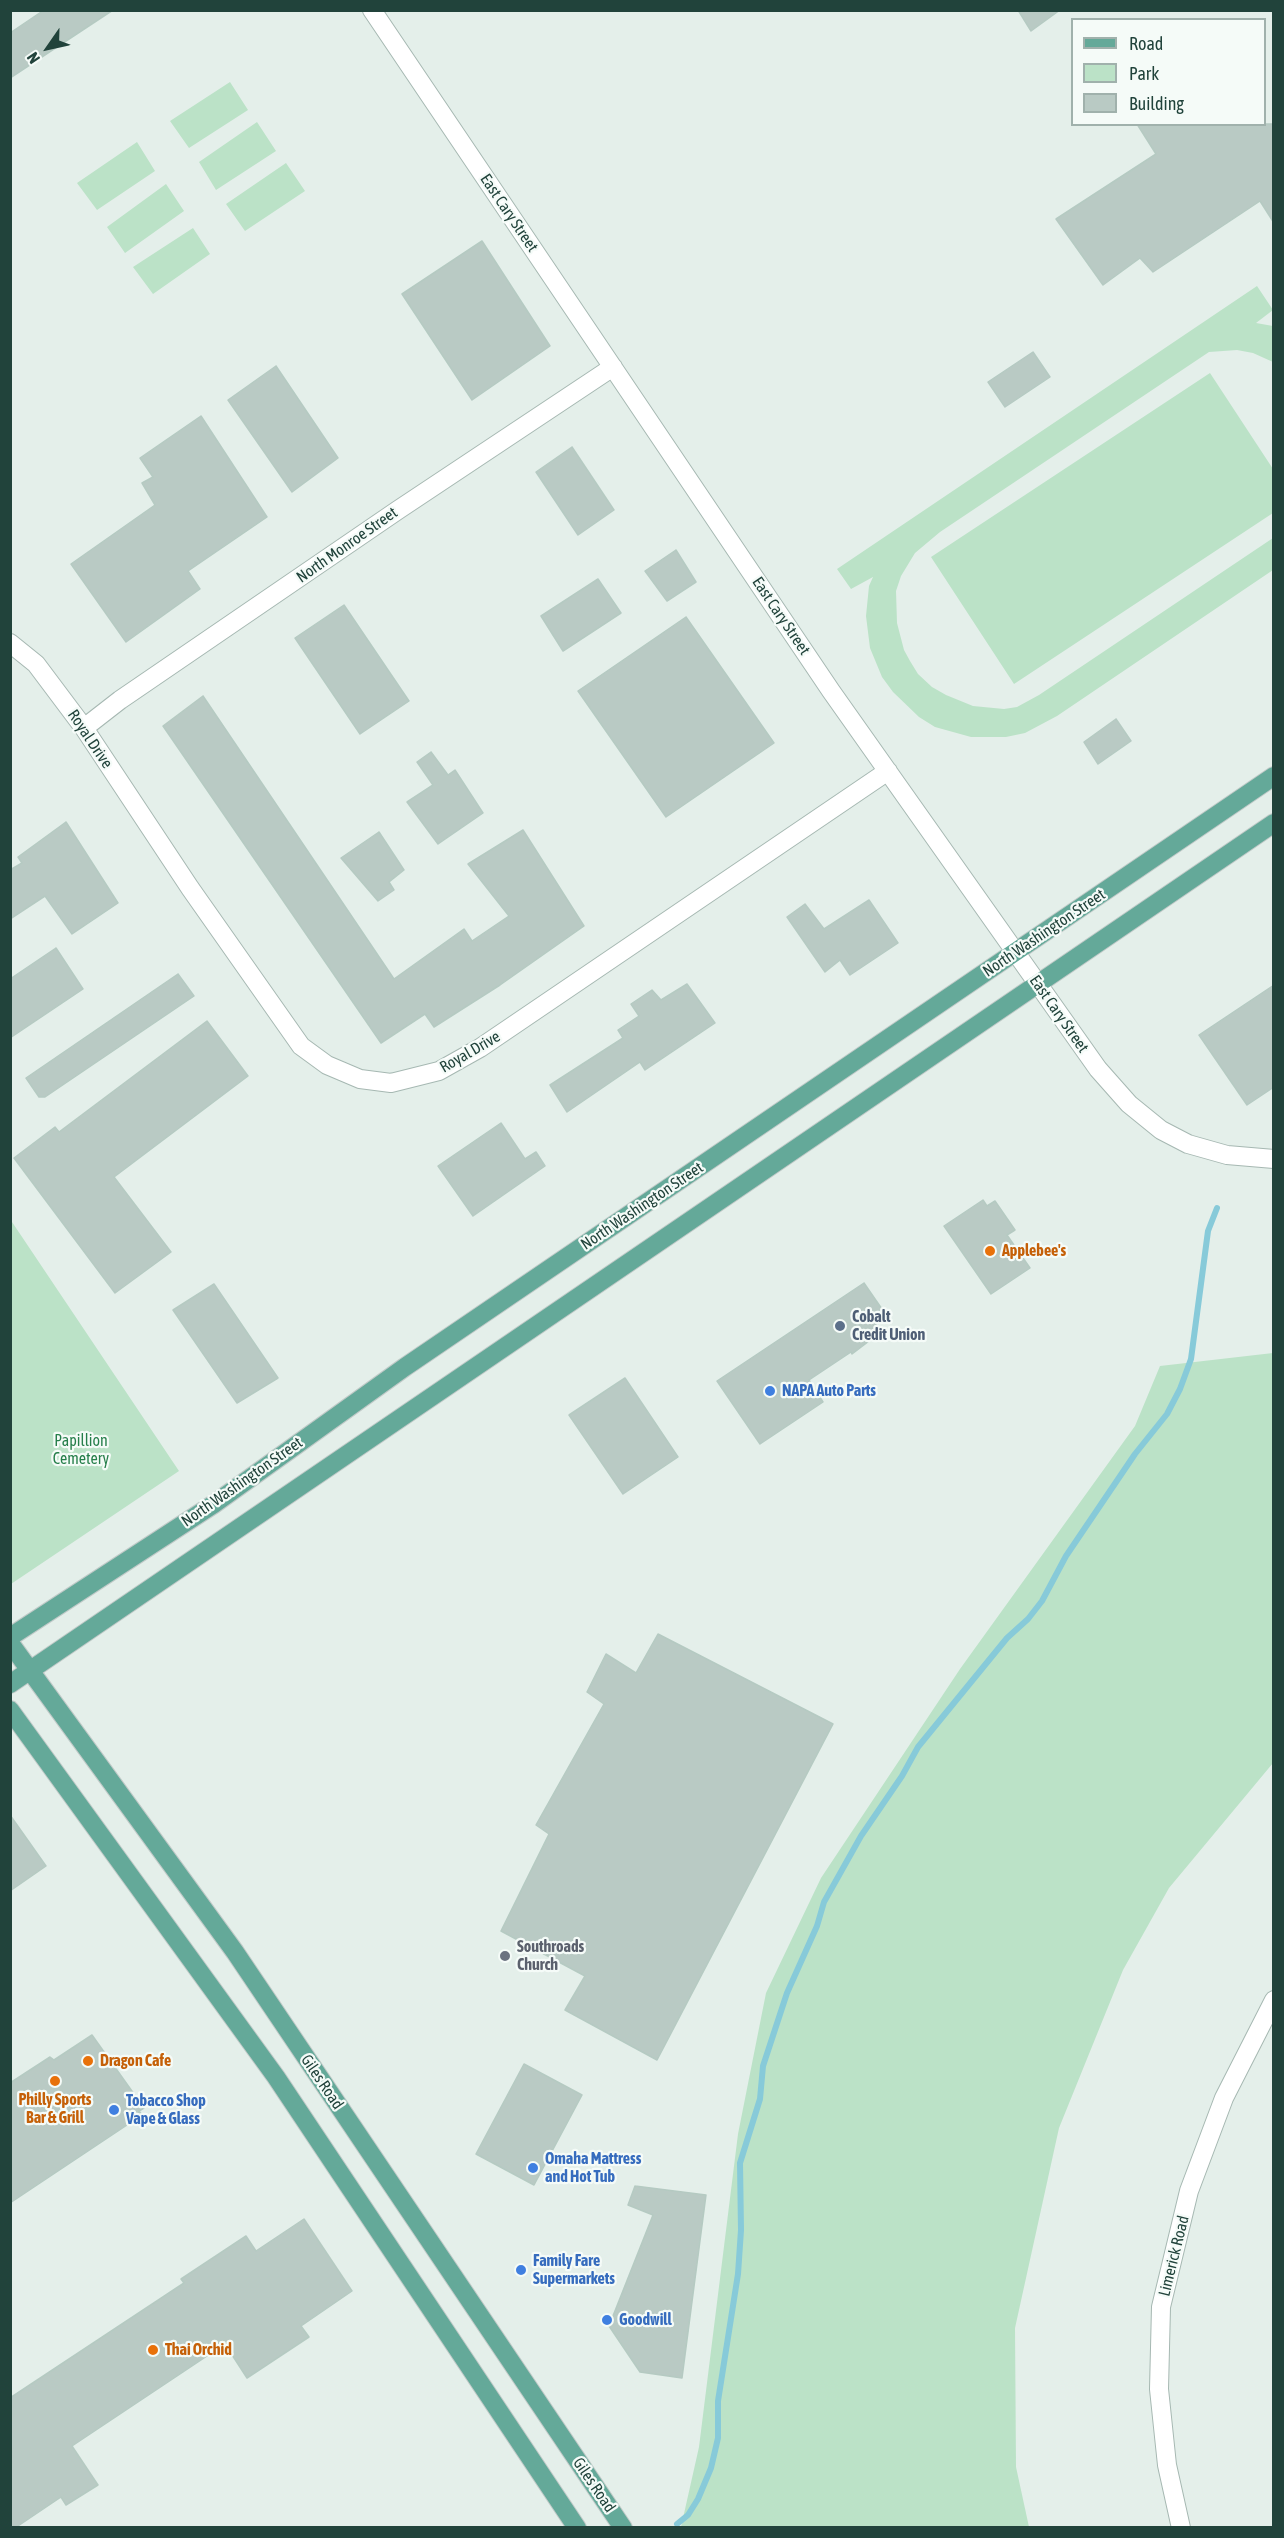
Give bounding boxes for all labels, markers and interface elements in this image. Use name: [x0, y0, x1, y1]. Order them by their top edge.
north arrow: [18, 18, 78, 78]
legend: [1071, 18, 1266, 126]
text: Road: [1129, 33, 1163, 54]
text: N: [23, 49, 43, 67]
text: Park: [1129, 63, 1159, 84]
text: Building: [1129, 93, 1184, 114]
street label: East Cary Street: [476, 170, 542, 256]
street label: North Monroe Street: [293, 503, 401, 587]
street label: East Cary Street: [748, 573, 814, 659]
street label: Royal Drive: [63, 706, 117, 772]
street label: North Washington Street: [979, 885, 1109, 981]
street label: East Cary Street: [1025, 972, 1093, 1056]
street label: Royal Drive: [436, 1027, 504, 1077]
street label: North Washington Street: [577, 1158, 707, 1254]
place label: Applebee's: [1002, 1241, 1066, 1261]
marker: Applebee's: [983, 1244, 997, 1258]
place label: Cobalt Credit Union: [852, 1307, 925, 1345]
marker: Cobalt Credit Union: [833, 1319, 847, 1333]
place label: NAPA Auto Parts: [782, 1381, 876, 1401]
marker: NAPA Auto Parts: [763, 1384, 777, 1398]
park label: Papillion Cemetery: [53, 1431, 109, 1469]
street label: North Washington Street: [178, 1433, 306, 1531]
place label: Southroads Church: [517, 1937, 584, 1975]
marker: Southroads Church: [498, 1949, 512, 1963]
place label: Dragon Cafe: [100, 2051, 171, 2071]
street label: Giles Road: [297, 2051, 347, 2113]
marker: Dragon Cafe: [81, 2054, 95, 2068]
marker: Philly Sports Bar & Grill: [48, 2074, 62, 2088]
place label: Philly Sports Bar & Grill: [18, 2090, 92, 2128]
place label: Tobacco Shop Vape & Glass: [126, 2091, 206, 2129]
marker: Tobacco Shop Vape & Glass: [107, 2103, 121, 2117]
place label: Omaha Mattress and Hot Tub: [545, 2149, 641, 2187]
marker: Omaha Mattress and Hot Tub: [526, 2161, 540, 2175]
street label: Limerick Road: [1155, 2214, 1193, 2298]
place label: Family Fare Supermarkets: [533, 2251, 615, 2289]
marker: Family Fare Supermarkets: [514, 2263, 528, 2277]
place label: Goodwill: [619, 2310, 672, 2330]
marker: Goodwill: [600, 2313, 614, 2327]
place label: Thai Orchid: [165, 2340, 232, 2360]
marker: Thai Orchid: [146, 2343, 160, 2357]
street label: Giles Road: [569, 2454, 619, 2516]

